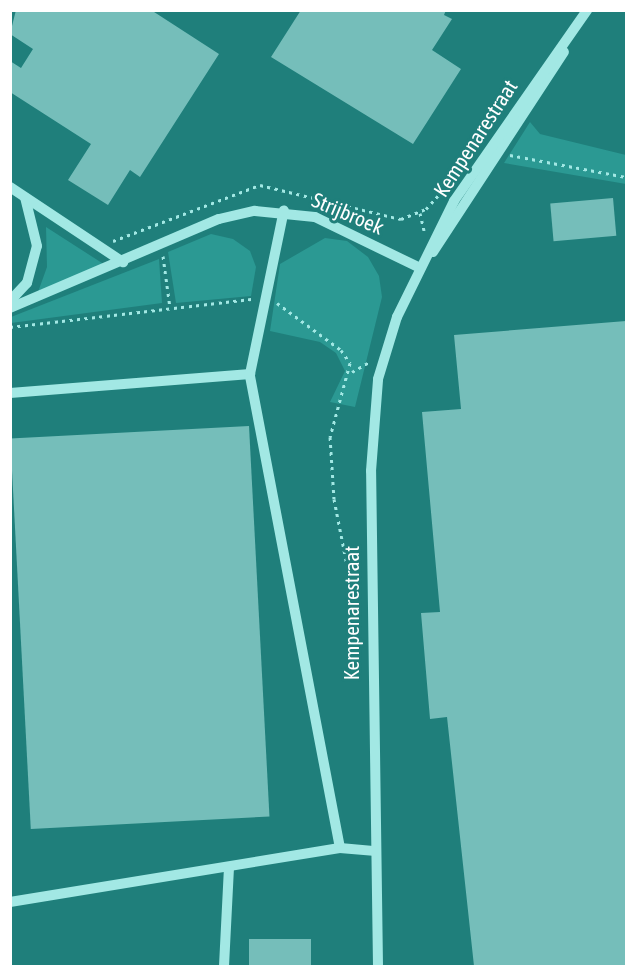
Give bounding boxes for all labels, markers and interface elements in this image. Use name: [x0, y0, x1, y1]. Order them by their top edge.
street label: Kempenarestraat: [428, 75, 522, 201]
street label: Strijbroek: [308, 187, 388, 239]
street label: Kempenarestraat: [338, 546, 364, 680]

